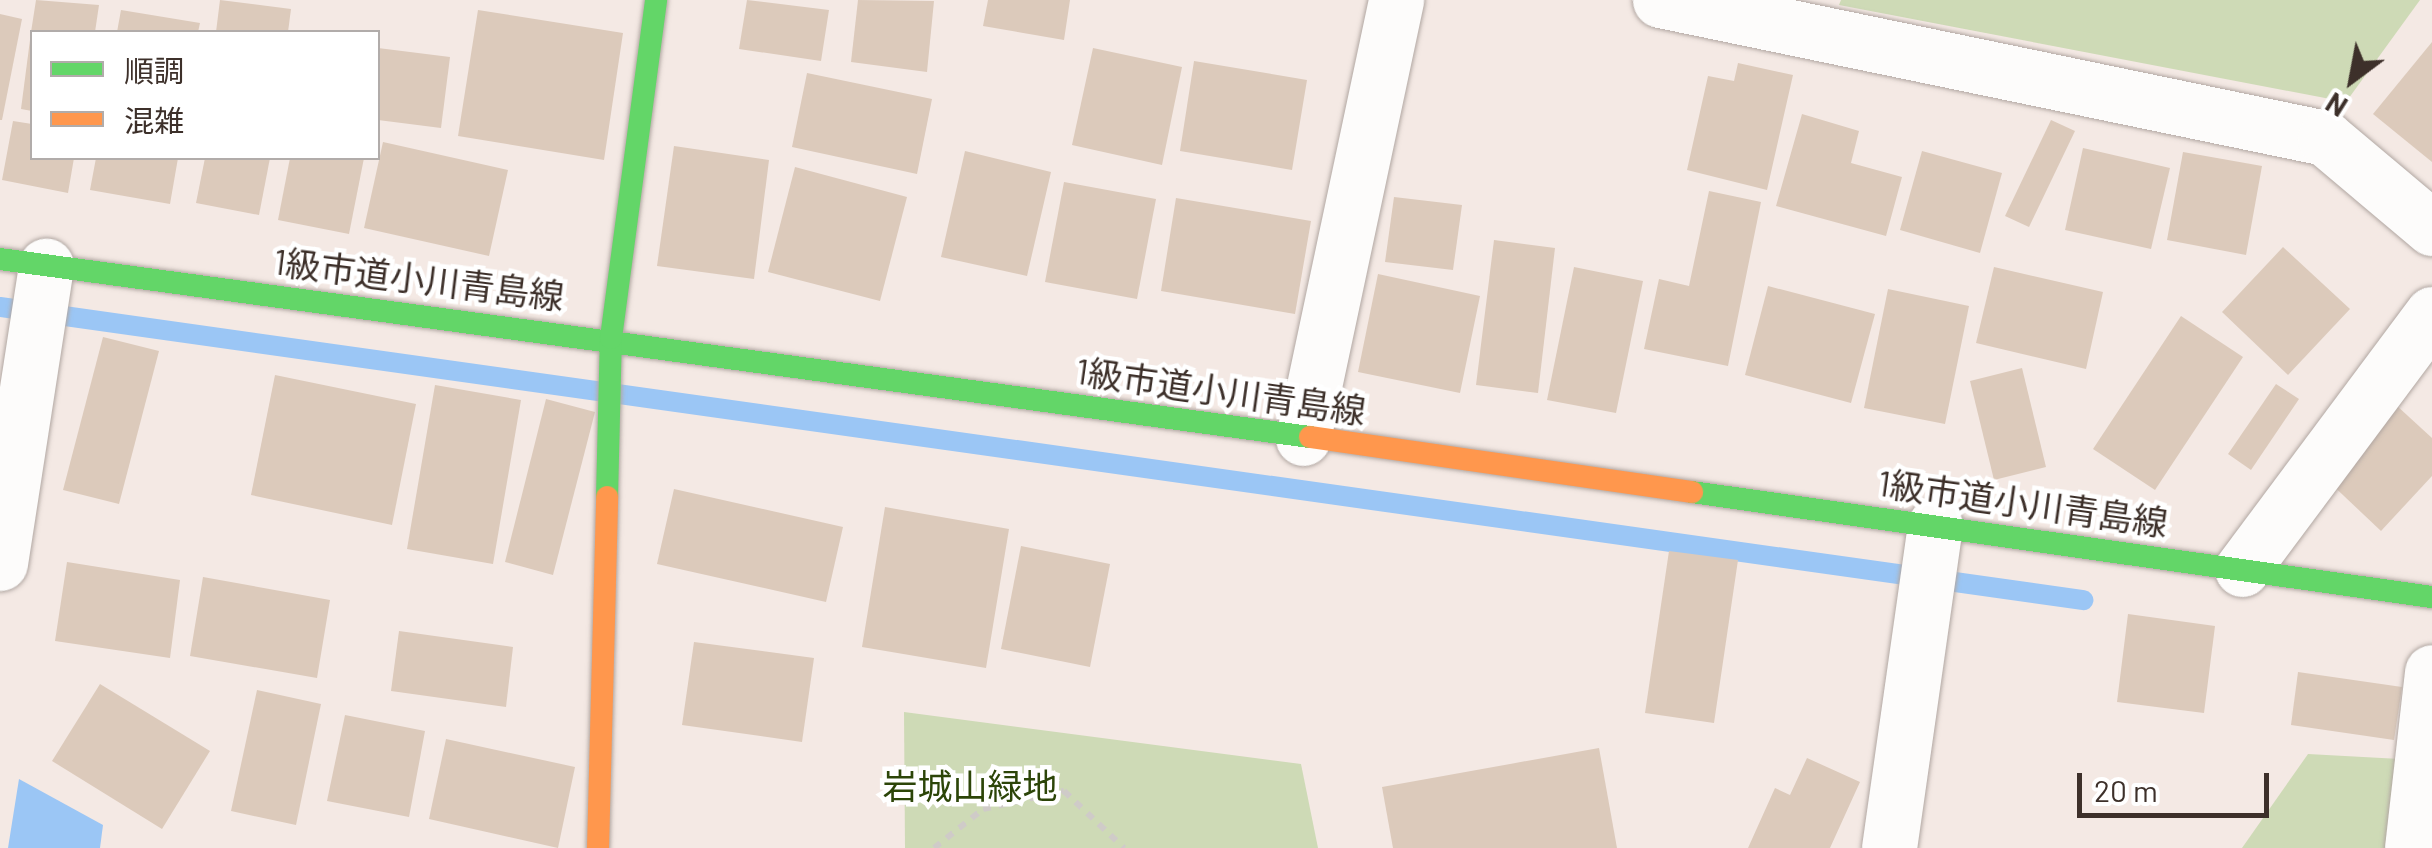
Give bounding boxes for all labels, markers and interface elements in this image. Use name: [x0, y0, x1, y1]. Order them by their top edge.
legend: [30, 30, 380, 160]
north arrow: [2302, 30, 2402, 130]
text: 順調: [124, 52, 184, 88]
text: N: [2319, 86, 2353, 125]
text: 混雑: [124, 102, 184, 138]
street label: 1級市道小川青島線: [271, 239, 567, 317]
street label: 1級市道小川青島線: [1073, 349, 1369, 431]
street label: 1級市道小川青島線: [1875, 461, 2171, 543]
scale bar: [2082, 753, 2274, 815]
park label: 岩城山緑地: [883, 764, 1057, 806]
text: 20 m: [2094, 772, 2158, 808]

